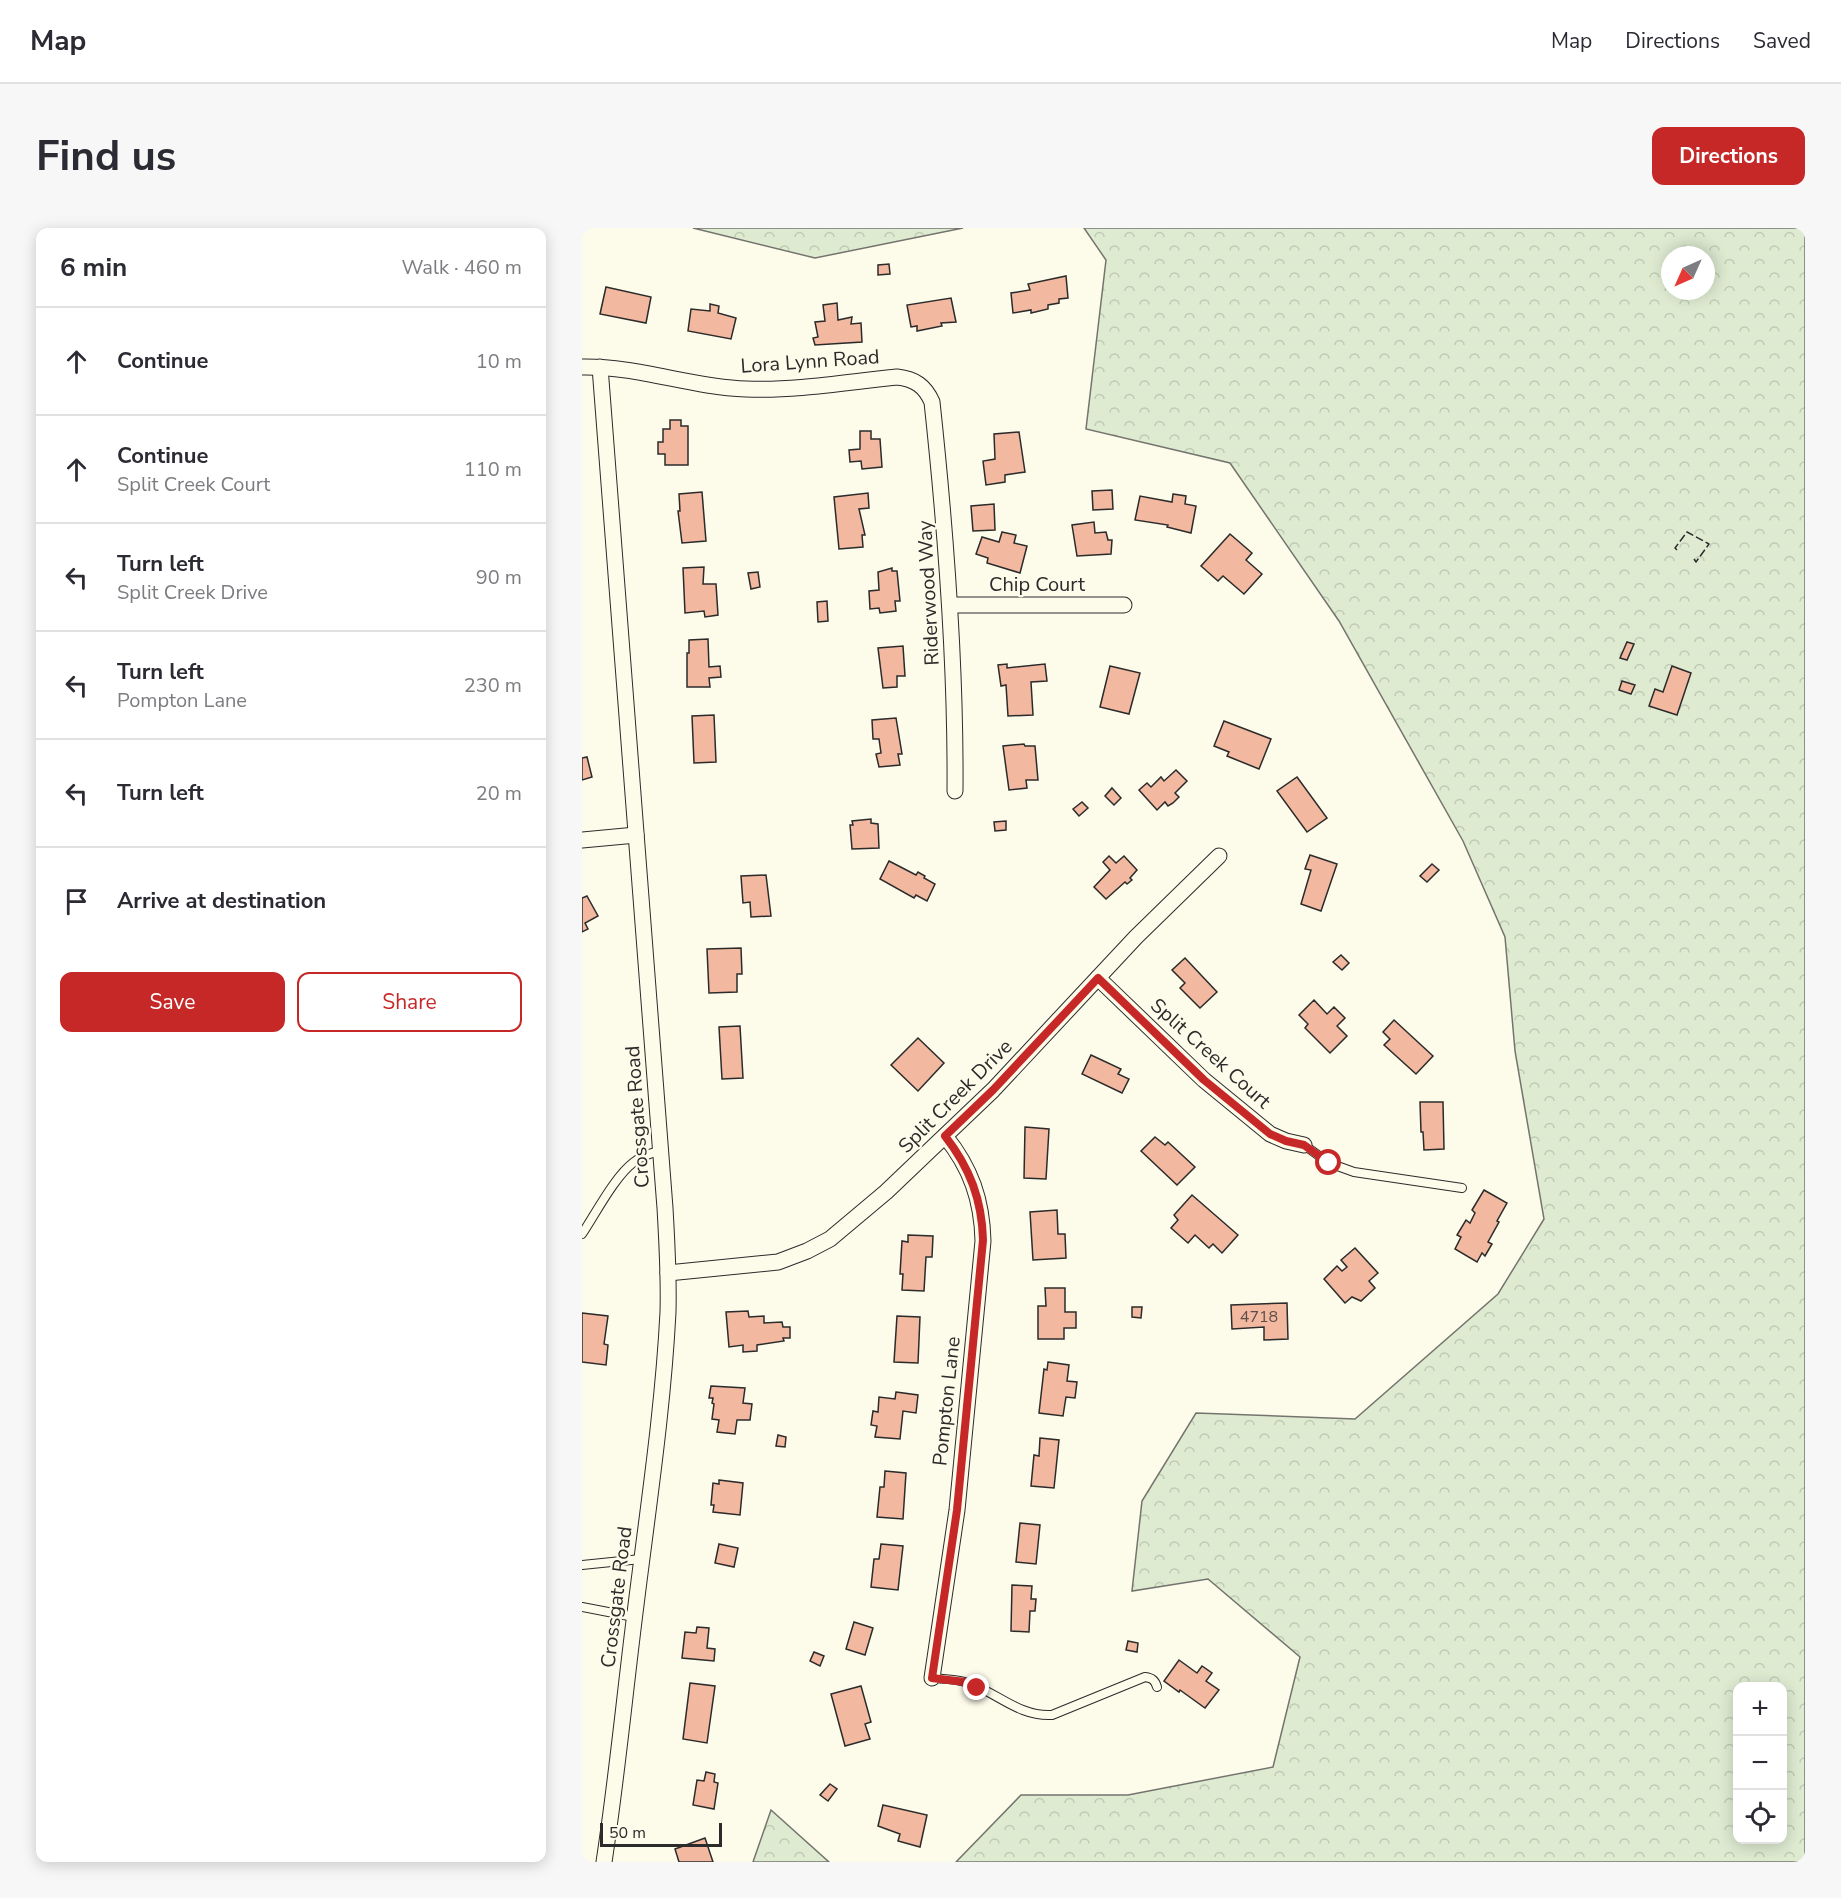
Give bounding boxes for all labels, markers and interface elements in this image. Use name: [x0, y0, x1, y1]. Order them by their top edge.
text: Map: [30, 22, 86, 60]
text: Map: [1551, 27, 1592, 55]
text: Directions: [1625, 27, 1720, 55]
text: Saved: [1753, 27, 1811, 55]
button: Directions: [1652, 127, 1805, 185]
text: Find us: [36, 128, 176, 185]
north arrow: [1661, 246, 1715, 300]
text: 6 min: [60, 250, 127, 285]
text: Walk · 460 m: [402, 254, 522, 281]
street label: Lora Lynn Road: [740, 343, 880, 380]
icon: ahead: [60, 345, 93, 378]
text: Continue: [117, 346, 208, 376]
text: 10 m: [476, 348, 522, 375]
text: Continue: [117, 441, 208, 471]
icon: ahead: [60, 453, 93, 486]
text: 110 m: [464, 456, 522, 483]
text: Split Creek Court: [117, 471, 270, 498]
street label: Riderwood Way: [911, 519, 946, 666]
text: Turn left: [117, 549, 204, 579]
icon: left: [60, 561, 93, 594]
text: 90 m: [476, 564, 522, 591]
street label: Chip Court: [989, 571, 1086, 598]
text: Split Creek Drive: [117, 579, 268, 606]
text: Turn left: [117, 657, 204, 687]
icon: left: [60, 669, 93, 702]
text: 230 m: [464, 672, 522, 699]
text: Pompton Lane: [117, 687, 247, 714]
icon: left: [60, 777, 93, 810]
text: Turn left: [117, 778, 204, 808]
text: 20 m: [476, 780, 522, 807]
icon: arrive: [60, 885, 93, 918]
text: Arrive at destination: [117, 886, 326, 916]
button: Save: [60, 972, 285, 1032]
button: Share: [297, 972, 522, 1032]
street label: Split Creek Court: [1145, 992, 1277, 1115]
street label: Split Creek Drive: [892, 1033, 1018, 1159]
street label: Crossgate Road: [619, 1045, 656, 1189]
route start: [1315, 1149, 1341, 1175]
house number: 4718: [1240, 1306, 1278, 1328]
street label: Pompton Lane: [926, 1335, 967, 1467]
street label: Crossgate Road: [594, 1525, 639, 1669]
route end: [963, 1674, 989, 1700]
map controls: [1733, 1682, 1787, 1844]
button: +: [1733, 1682, 1787, 1736]
button: −: [1733, 1736, 1787, 1790]
button: locate: [1733, 1790, 1787, 1844]
scale bar: [600, 1820, 722, 1848]
text: 50 m: [609, 1822, 646, 1844]

